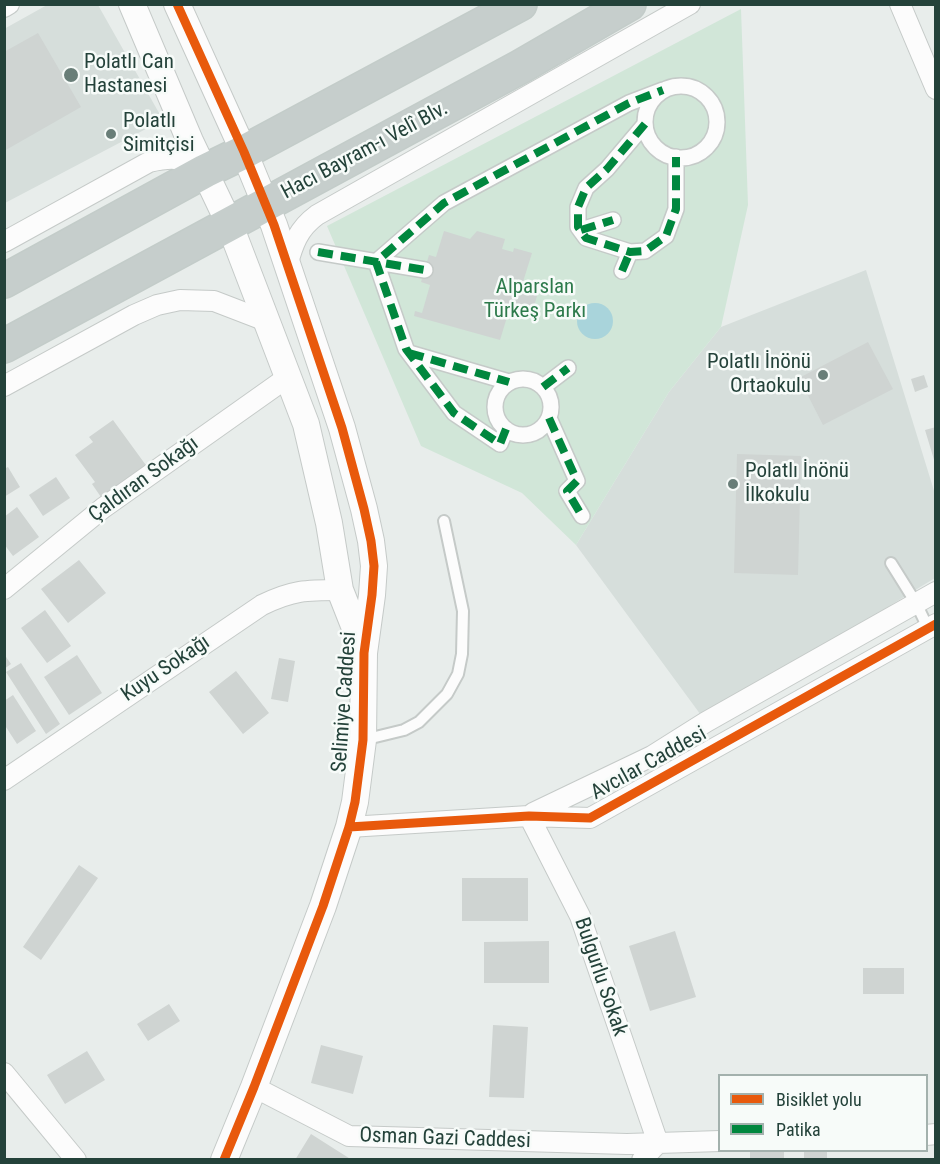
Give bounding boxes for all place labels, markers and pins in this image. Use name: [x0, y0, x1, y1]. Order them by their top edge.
place label: Polatlı Can Hastanesi: [84, 50, 174, 100]
marker: Polatlı Can Hastanesi: [62, 66, 80, 84]
place label: Polatlı Simitçisi: [123, 109, 194, 159]
marker: Polatlı Simitçisi: [104, 127, 118, 141]
place label: Polatlı İnönü Ortaokulu: [707, 350, 811, 400]
marker: Polatlı İnönü Ortaokulu: [816, 368, 830, 382]
place label: Polatlı İnönü İlkokulu: [745, 459, 849, 509]
marker: Polatlı İnönü İlkokulu: [726, 477, 740, 491]

